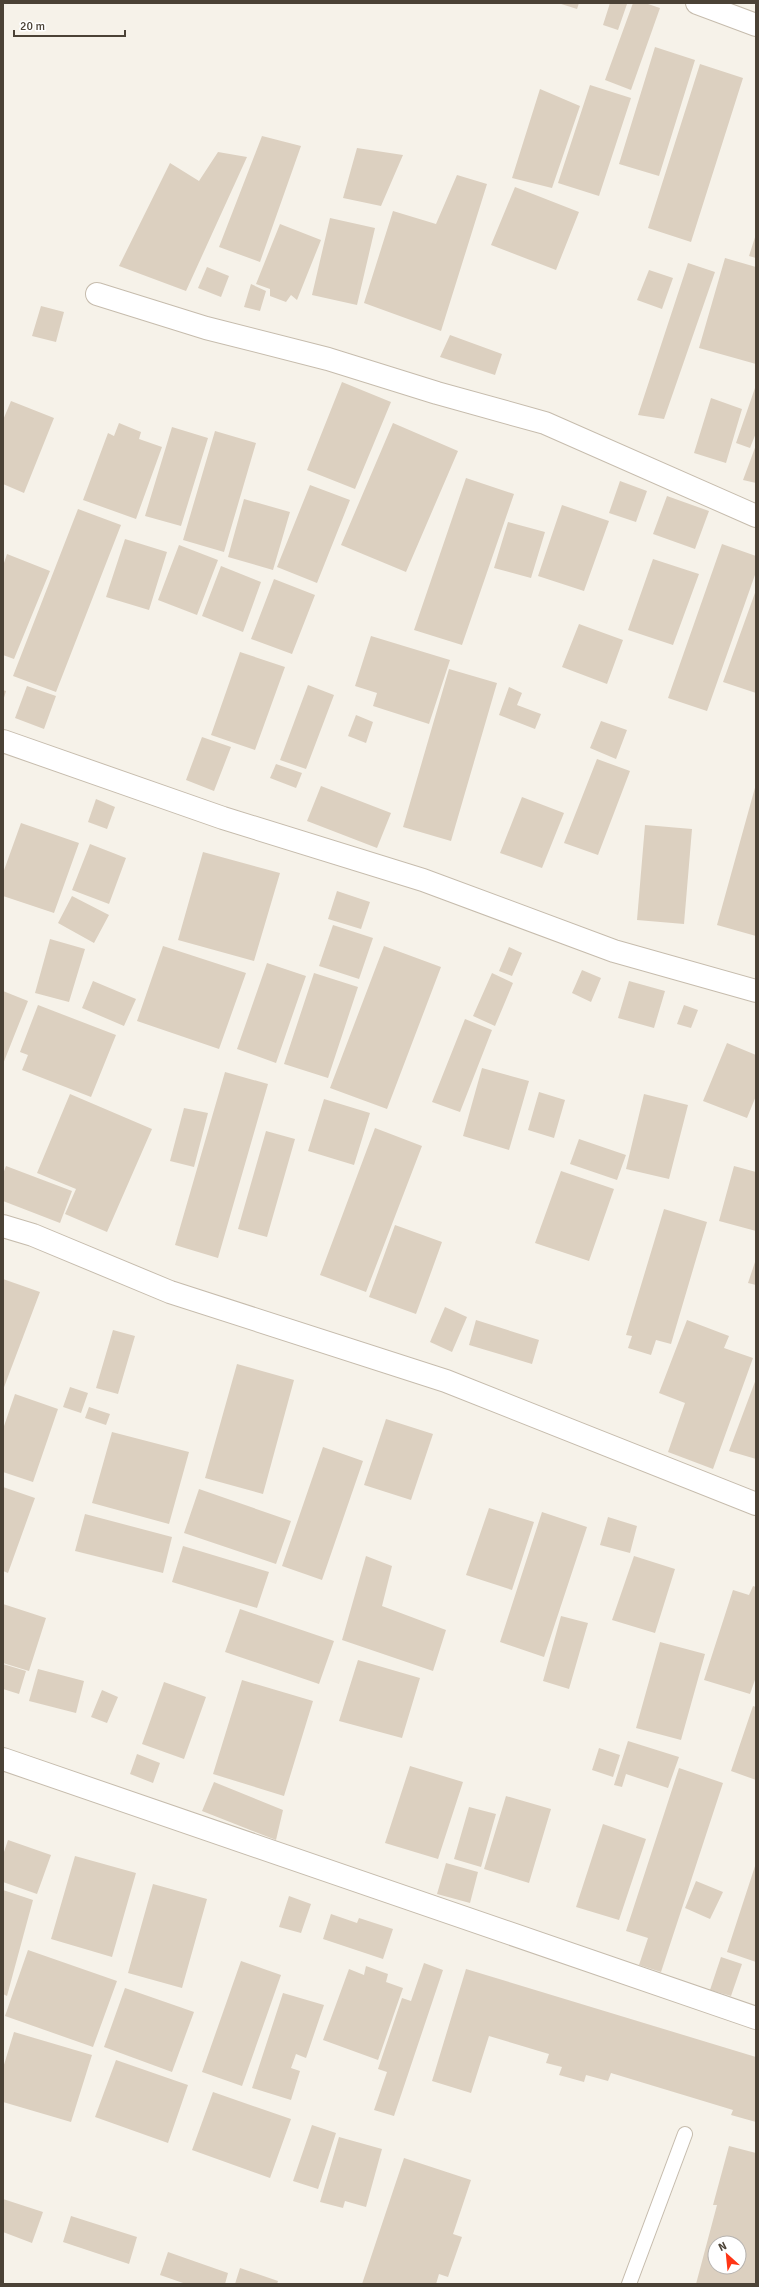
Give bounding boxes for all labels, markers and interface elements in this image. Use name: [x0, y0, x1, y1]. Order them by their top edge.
scale bar: [14, 12, 125, 38]
text: 20 m: [20, 19, 45, 34]
north arrow: [707, 2235, 747, 2275]
text: N: [716, 2239, 729, 2254]

